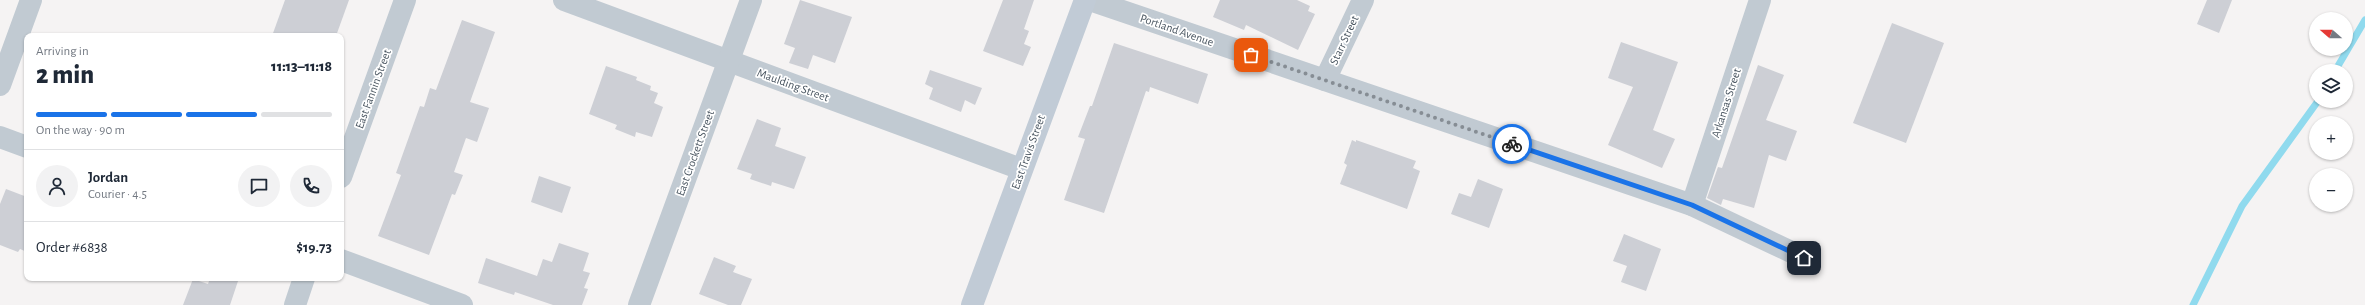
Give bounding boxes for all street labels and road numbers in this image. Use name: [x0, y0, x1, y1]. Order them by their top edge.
street label: Portland Avenue: [1139, 12, 1215, 48]
street label: Starr Street: [1327, 13, 1361, 67]
street label: East Fannin Street: [353, 48, 393, 130]
street label: Maulding Street: [756, 66, 831, 104]
street label: Arkansas Street: [1709, 67, 1743, 139]
street label: East Crockett Street: [674, 108, 716, 198]
street label: East Travis Street: [1009, 113, 1047, 191]

